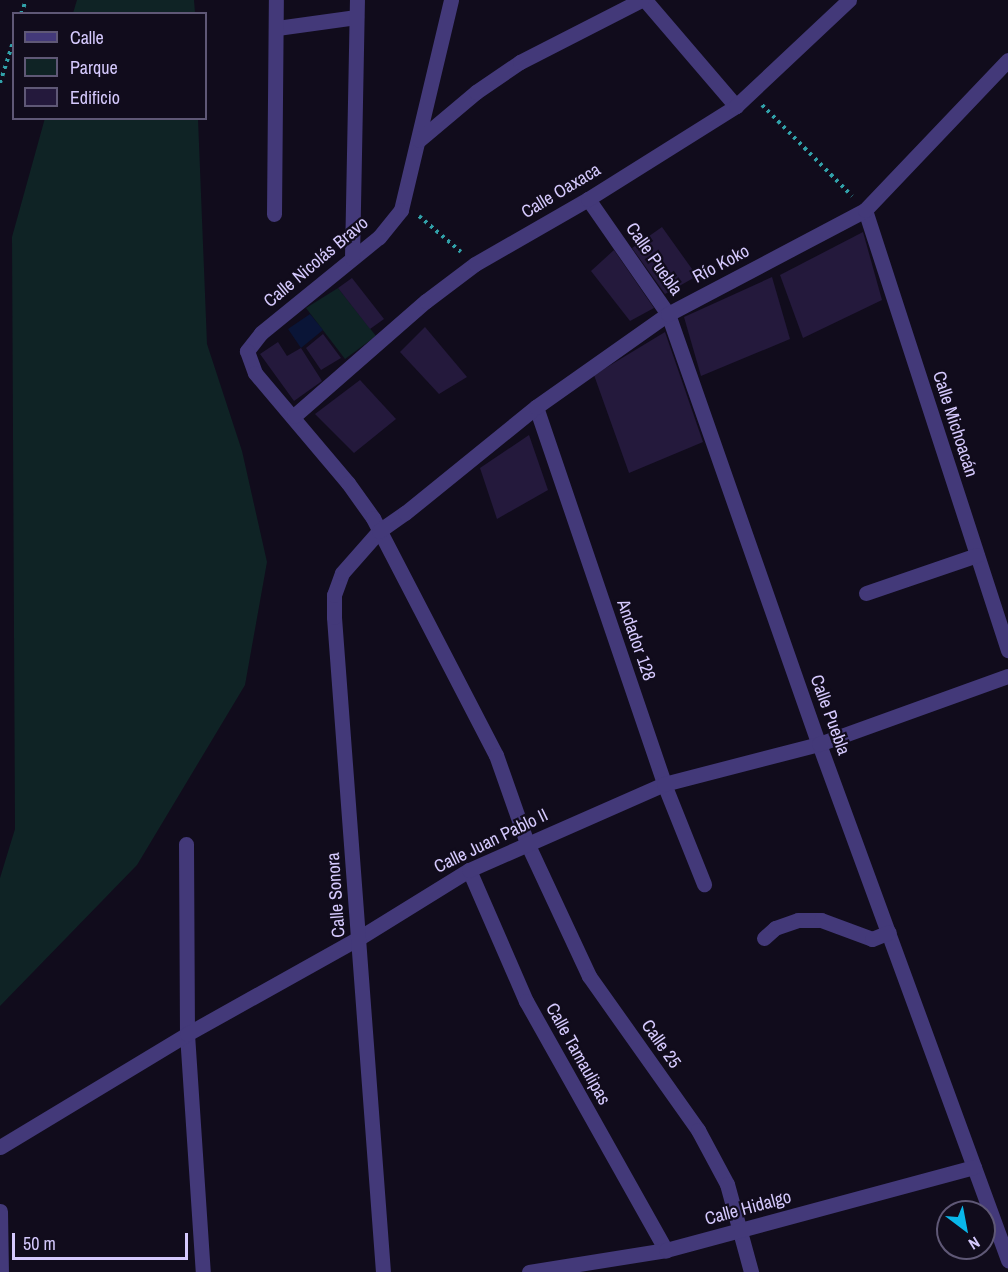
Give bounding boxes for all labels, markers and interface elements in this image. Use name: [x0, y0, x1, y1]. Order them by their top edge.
legend: [12, 12, 207, 120]
text: Calle: [70, 25, 104, 50]
text: Parque: [70, 55, 118, 80]
text: Edificio: [70, 85, 120, 110]
street label: Calle Oaxaca: [517, 159, 605, 223]
street label: Calle Nicolás Bravo: [259, 212, 373, 312]
street label: Calle Puebla: [621, 219, 687, 299]
street label: Río Koko: [689, 240, 753, 288]
street label: Calle Michoacán: [928, 368, 982, 480]
street label: Andador 128: [612, 597, 660, 683]
street label: Calle Puebla: [806, 672, 854, 758]
street label: Calle Juan Pablo II: [431, 804, 551, 878]
street label: Calle Sonora: [322, 852, 350, 938]
street label: Calle Tamaulipas: [541, 999, 615, 1109]
street label: Calle 25: [637, 1016, 685, 1072]
street label: Calle Hidalgo: [702, 1186, 794, 1230]
north arrow: [936, 1200, 996, 1260]
scale bar: [15, 1221, 190, 1259]
text: 50 m: [23, 1231, 56, 1256]
text: N: [965, 1232, 984, 1255]

